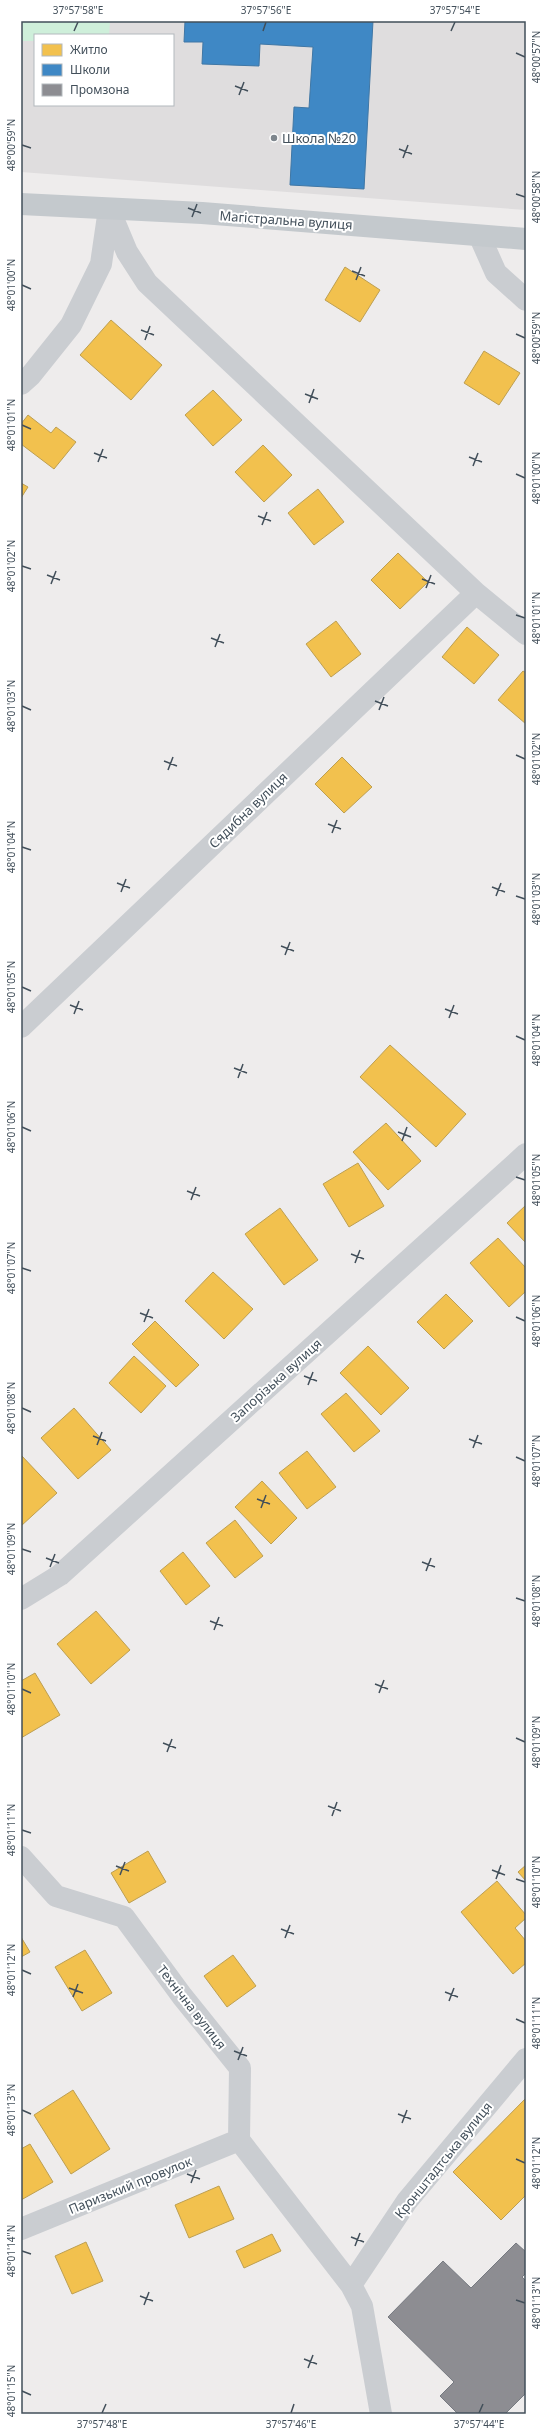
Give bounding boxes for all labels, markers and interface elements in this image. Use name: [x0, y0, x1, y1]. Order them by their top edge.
text: 37°57'58"E: [53, 3, 103, 17]
text: 37°57'56"E: [241, 3, 291, 17]
text: 37°57'54"E: [430, 3, 480, 17]
text: 48°00'57"N: [529, 31, 543, 83]
legend: [34, 34, 174, 106]
text: Житло: [70, 41, 108, 58]
text: Школи: [70, 61, 110, 78]
text: Промзона: [70, 81, 129, 98]
text: 48°00'59"N: [4, 119, 18, 171]
place label: Школа №20: [282, 129, 356, 147]
marker: Школа №20: [269, 133, 279, 143]
text: 48°00'58"N: [529, 171, 543, 223]
street label: Магістральна вулиця: [219, 206, 353, 234]
text: 48°01'00"N: [4, 259, 18, 311]
text: 48°00'59"N: [529, 312, 543, 364]
text: 48°01'01"N: [4, 399, 18, 451]
text: 48°01'00"N: [529, 452, 543, 504]
text: 48°01'02"N: [4, 540, 18, 592]
text: 48°01'01"N: [529, 592, 543, 644]
text: 48°01'03"N: [4, 680, 18, 732]
text: 48°01'02"N: [529, 733, 543, 785]
street label: Сядибна вулиця: [205, 768, 291, 852]
text: 48°01'04"N: [4, 821, 18, 873]
text: 48°01'03"N: [529, 873, 543, 925]
text: 48°01'05"N: [4, 961, 18, 1013]
text: 48°01'04"N: [529, 1014, 543, 1066]
text: 48°01'06"N: [4, 1101, 18, 1153]
text: 48°01'05"N: [529, 1154, 543, 1206]
text: 48°01'07"N: [4, 1242, 18, 1294]
text: 48°01'06"N: [529, 1295, 543, 1347]
street label: Запорізька вулиця: [227, 1334, 325, 1426]
text: 48°01'08"N: [4, 1382, 18, 1434]
text: 48°01'07"N: [529, 1435, 543, 1487]
text: 48°01'09"N: [4, 1523, 18, 1575]
text: 48°01'08"N: [529, 1575, 543, 1627]
text: 48°01'10"N: [4, 1663, 18, 1715]
text: 48°01'09"N: [529, 1716, 543, 1768]
text: 48°01'11"N: [4, 1804, 18, 1856]
text: 48°01'10"N: [529, 1856, 543, 1908]
text: 48°01'12"N: [4, 1944, 18, 1996]
street label: Технічна вулиця: [153, 1961, 231, 2053]
text: 48°01'11"N: [529, 1997, 543, 2049]
text: 48°01'13"N: [4, 2084, 18, 2136]
street label: Кронштадтська вулиця: [390, 2098, 496, 2222]
text: 48°01'12"N: [529, 2137, 543, 2189]
street label: Паризький провулок: [66, 2152, 194, 2218]
text: 48°01'14"N: [4, 2225, 18, 2277]
text: 48°01'13"N: [529, 2277, 543, 2329]
text: 48°01'15"N: [4, 2365, 18, 2417]
text: 37°57'48"E: [77, 2417, 127, 2431]
text: 37°57'46"E: [266, 2417, 316, 2431]
text: 37°57'44"E: [454, 2417, 504, 2431]

